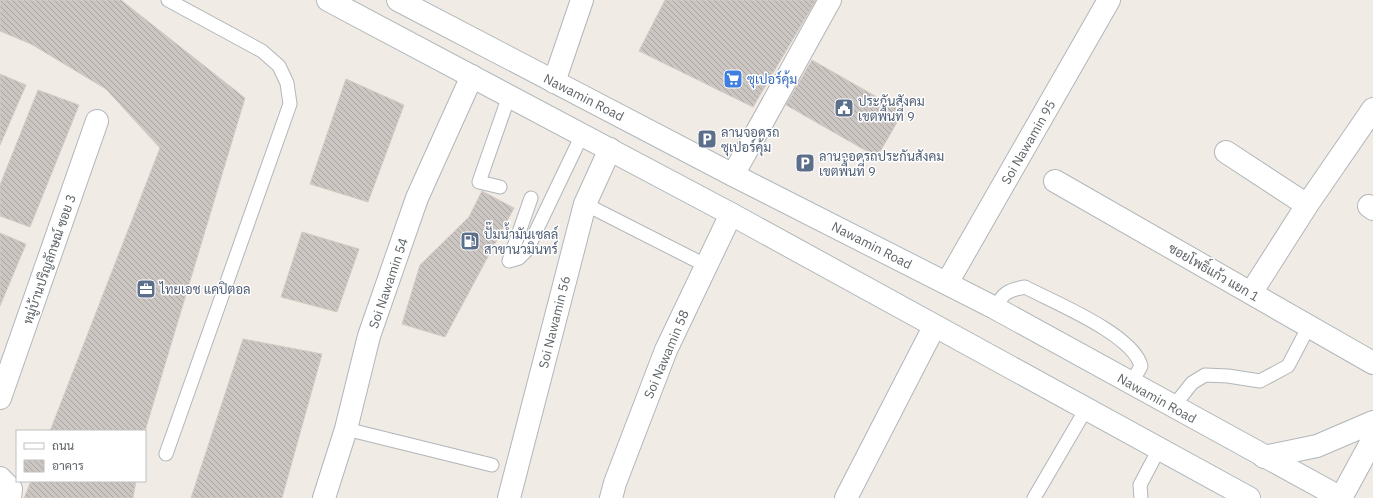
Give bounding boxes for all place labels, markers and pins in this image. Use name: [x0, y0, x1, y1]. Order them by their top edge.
supermarket icon: ซุเปอร์คุ้ม: [722, 68, 744, 90]
place label: ซุเปอร์คุ้ม: [747, 70, 797, 89]
place label: ประกันสังคม เขตพื้นที่ 9: [858, 93, 925, 125]
public building icon: ประกันสังคม เขตพื้นที่ 9: [833, 97, 855, 119]
place label: ลานจอดรถ ซุเปอร์คุ้ม: [721, 124, 780, 157]
parking icon: ลานจอดรถ ซุเปอร์คุ้ม: [696, 128, 718, 150]
place label: ลานจอดรถประกันสังคม เขตพื้นที่ 9: [819, 148, 944, 180]
parking icon: ลานจอดรถประกันสังคม เขตพื้นที่ 9: [794, 152, 816, 174]
place label: ปั๊มน้ำมันเชลล์ สาขานวมินทร์: [484, 221, 558, 258]
fuel station icon: ปั๊มน้ำมันเชลล์ สาขานวมินทร์: [459, 230, 481, 252]
office icon: ไทยเอช แคปิตอล: [135, 278, 157, 300]
place label: ไทยเอช แคปิตอล: [159, 281, 251, 298]

